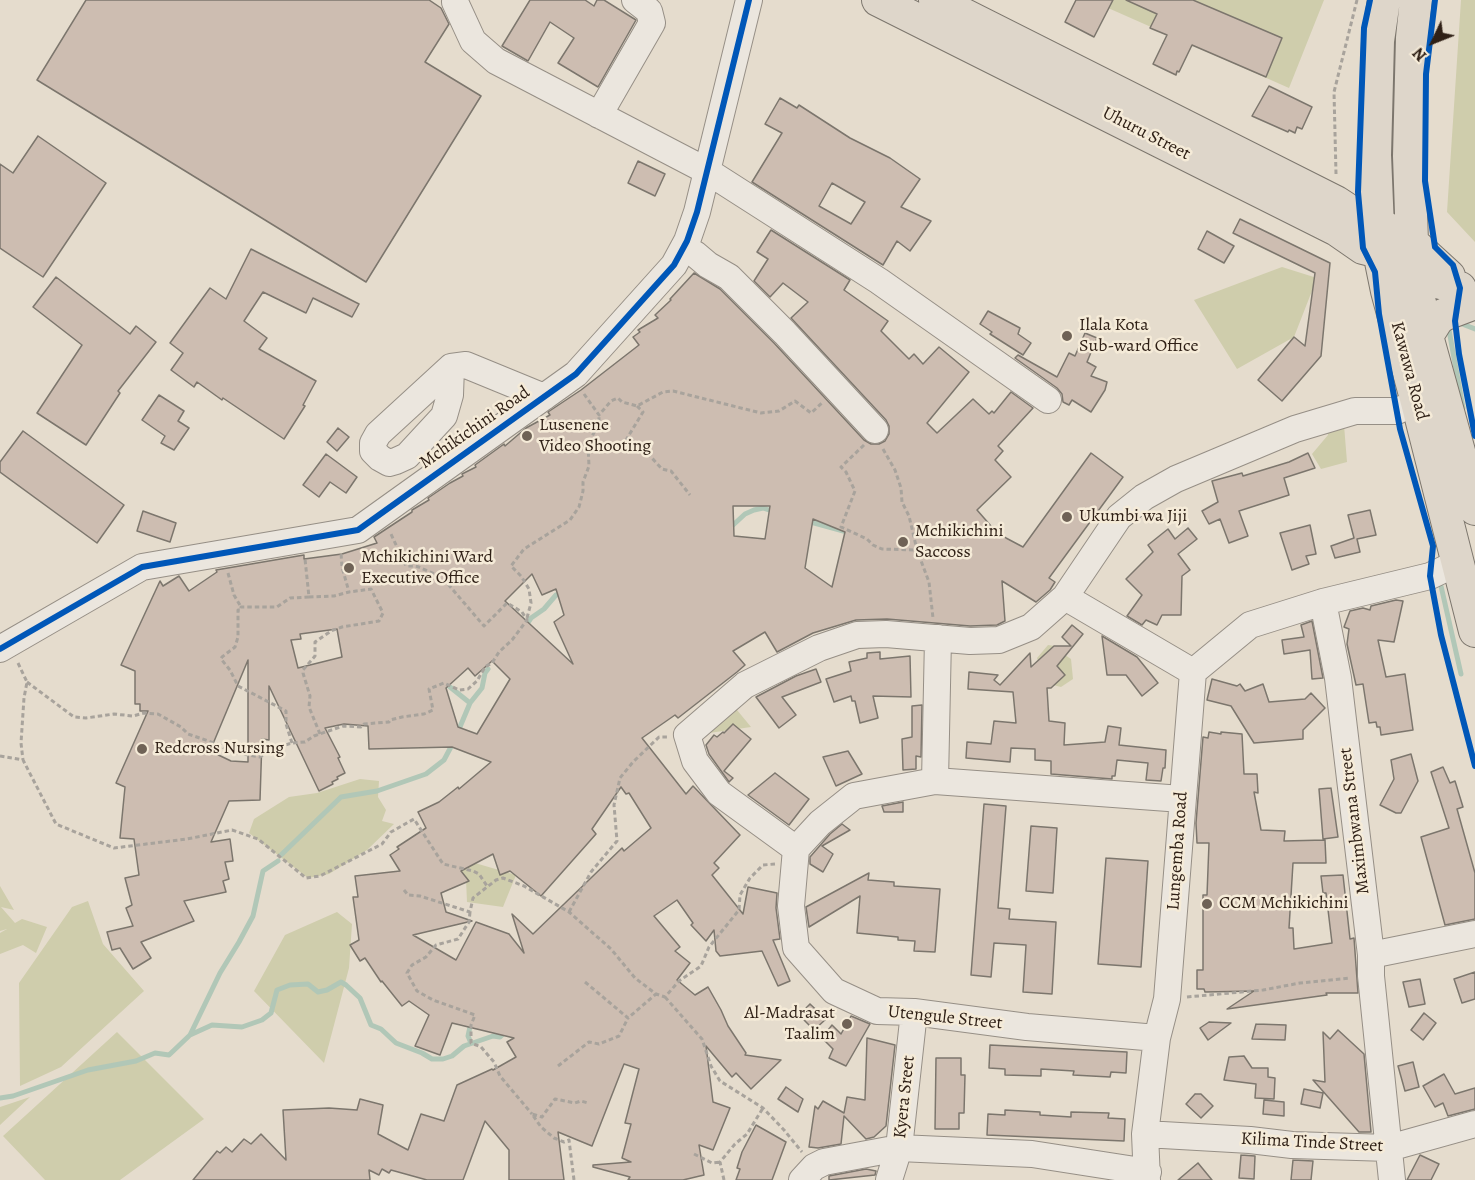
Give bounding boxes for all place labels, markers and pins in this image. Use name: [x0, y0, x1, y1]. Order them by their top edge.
place label: Ilala Kota Sub-ward Office: [1079, 315, 1198, 358]
marker: Ilala Kota Sub-ward Office: [1060, 329, 1074, 343]
place label: Lusenene Video Shooting: [539, 415, 651, 458]
marker: Lusenene Video Shooting: [520, 429, 534, 443]
place label: Ukumbi wa Jiji: [1079, 506, 1187, 528]
marker: Ukumbi wa Jiji: [1060, 510, 1074, 524]
place label: Mchikichini Saccoss: [915, 521, 1003, 564]
marker: Mchikichini Saccoss: [896, 535, 910, 549]
place label: Mchikichini Ward Executive Office: [361, 547, 493, 590]
marker: Mchikichini Ward Executive Office: [342, 561, 356, 575]
place label: Redcross Nursing: [154, 738, 284, 760]
marker: Redcross Nursing: [135, 742, 149, 756]
place label: CCM Mchikichini: [1219, 893, 1349, 915]
marker: CCM Mchikichini: [1200, 897, 1214, 911]
place label: Al-Madrasat Taalim: [744, 1003, 835, 1046]
marker: Al-Madrasat Taalim: [840, 1017, 854, 1031]

